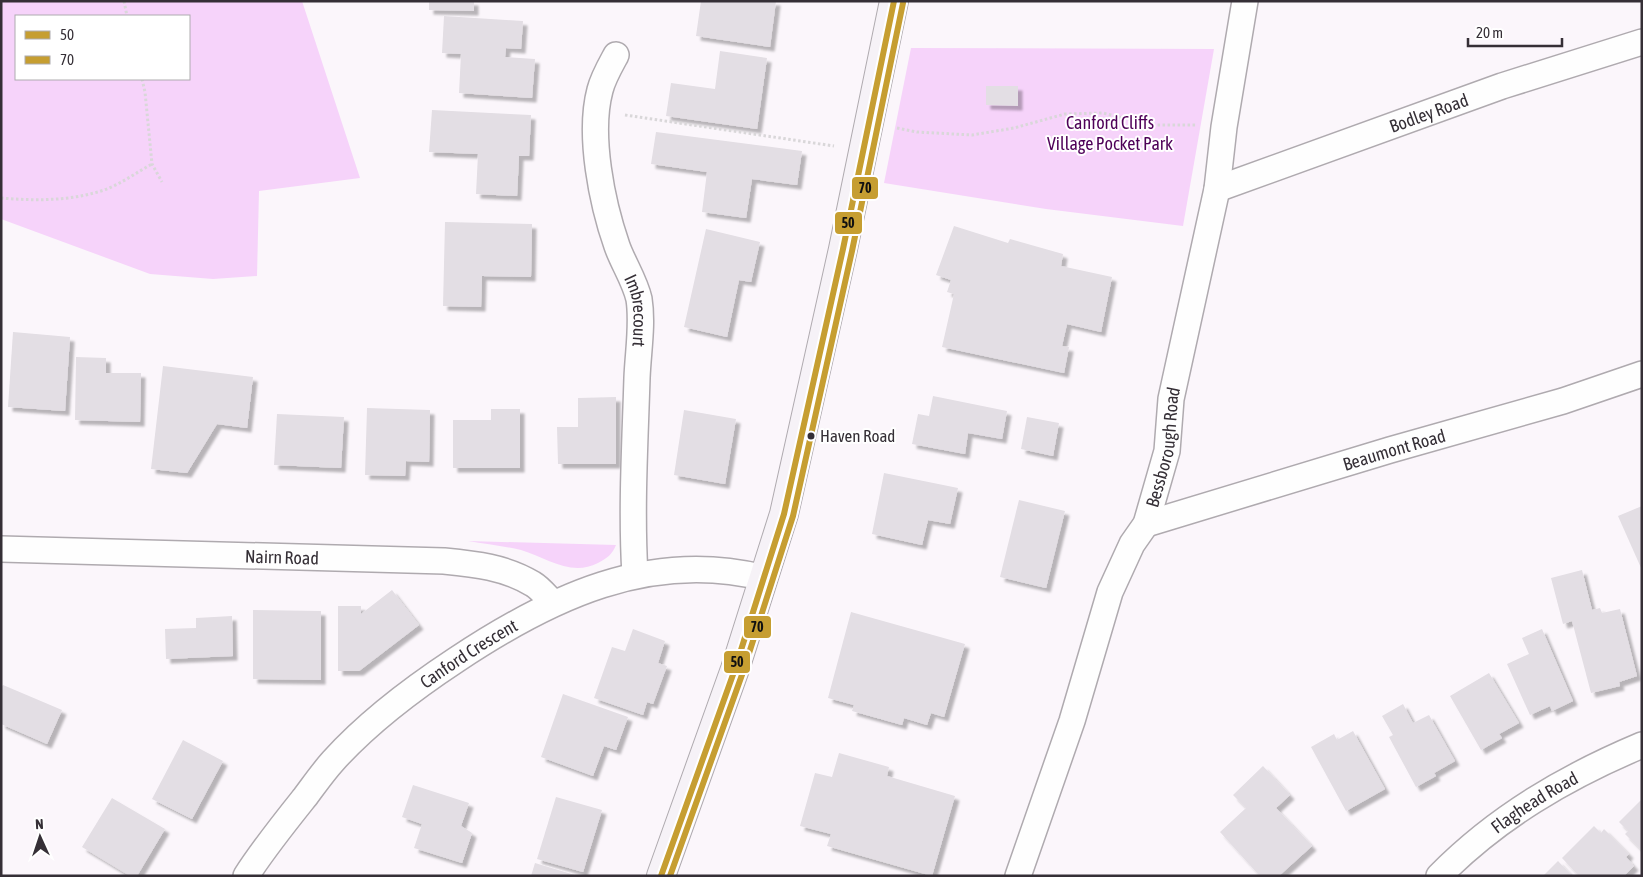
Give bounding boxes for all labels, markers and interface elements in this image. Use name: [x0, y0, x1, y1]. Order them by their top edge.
legend: [15, 15, 190, 80]
scale bar: [1468, 15, 1562, 47]
text: 20 m: [1476, 24, 1503, 41]
text: 50: [60, 26, 74, 43]
text: 70: [60, 51, 74, 68]
street label: Bodley Road: [1386, 89, 1471, 136]
park label: Canford Cliffs Village Pocket Park: [1047, 112, 1173, 154]
line badge: 70: [851, 176, 879, 200]
text: 70: [858, 180, 872, 196]
line badge: 50: [834, 211, 863, 235]
text: 50: [841, 215, 855, 231]
street label: Imbrecourt: [621, 271, 651, 348]
street label: Bessborough Road: [1141, 385, 1184, 510]
street label: Beaumont Road: [1340, 424, 1448, 474]
place label: Haven Road: [820, 426, 895, 446]
marker: Haven Road: [806, 431, 816, 441]
street label: Nairn Road: [245, 545, 319, 568]
street label: Canford Crescent: [416, 614, 521, 692]
line badge: 70: [743, 615, 772, 639]
text: 70: [750, 619, 764, 635]
line badge: 50: [723, 650, 751, 674]
text: 50: [730, 654, 744, 670]
street label: Flaghead Road: [1486, 767, 1581, 837]
north arrow: [15, 812, 65, 862]
text: N: [35, 816, 44, 832]

